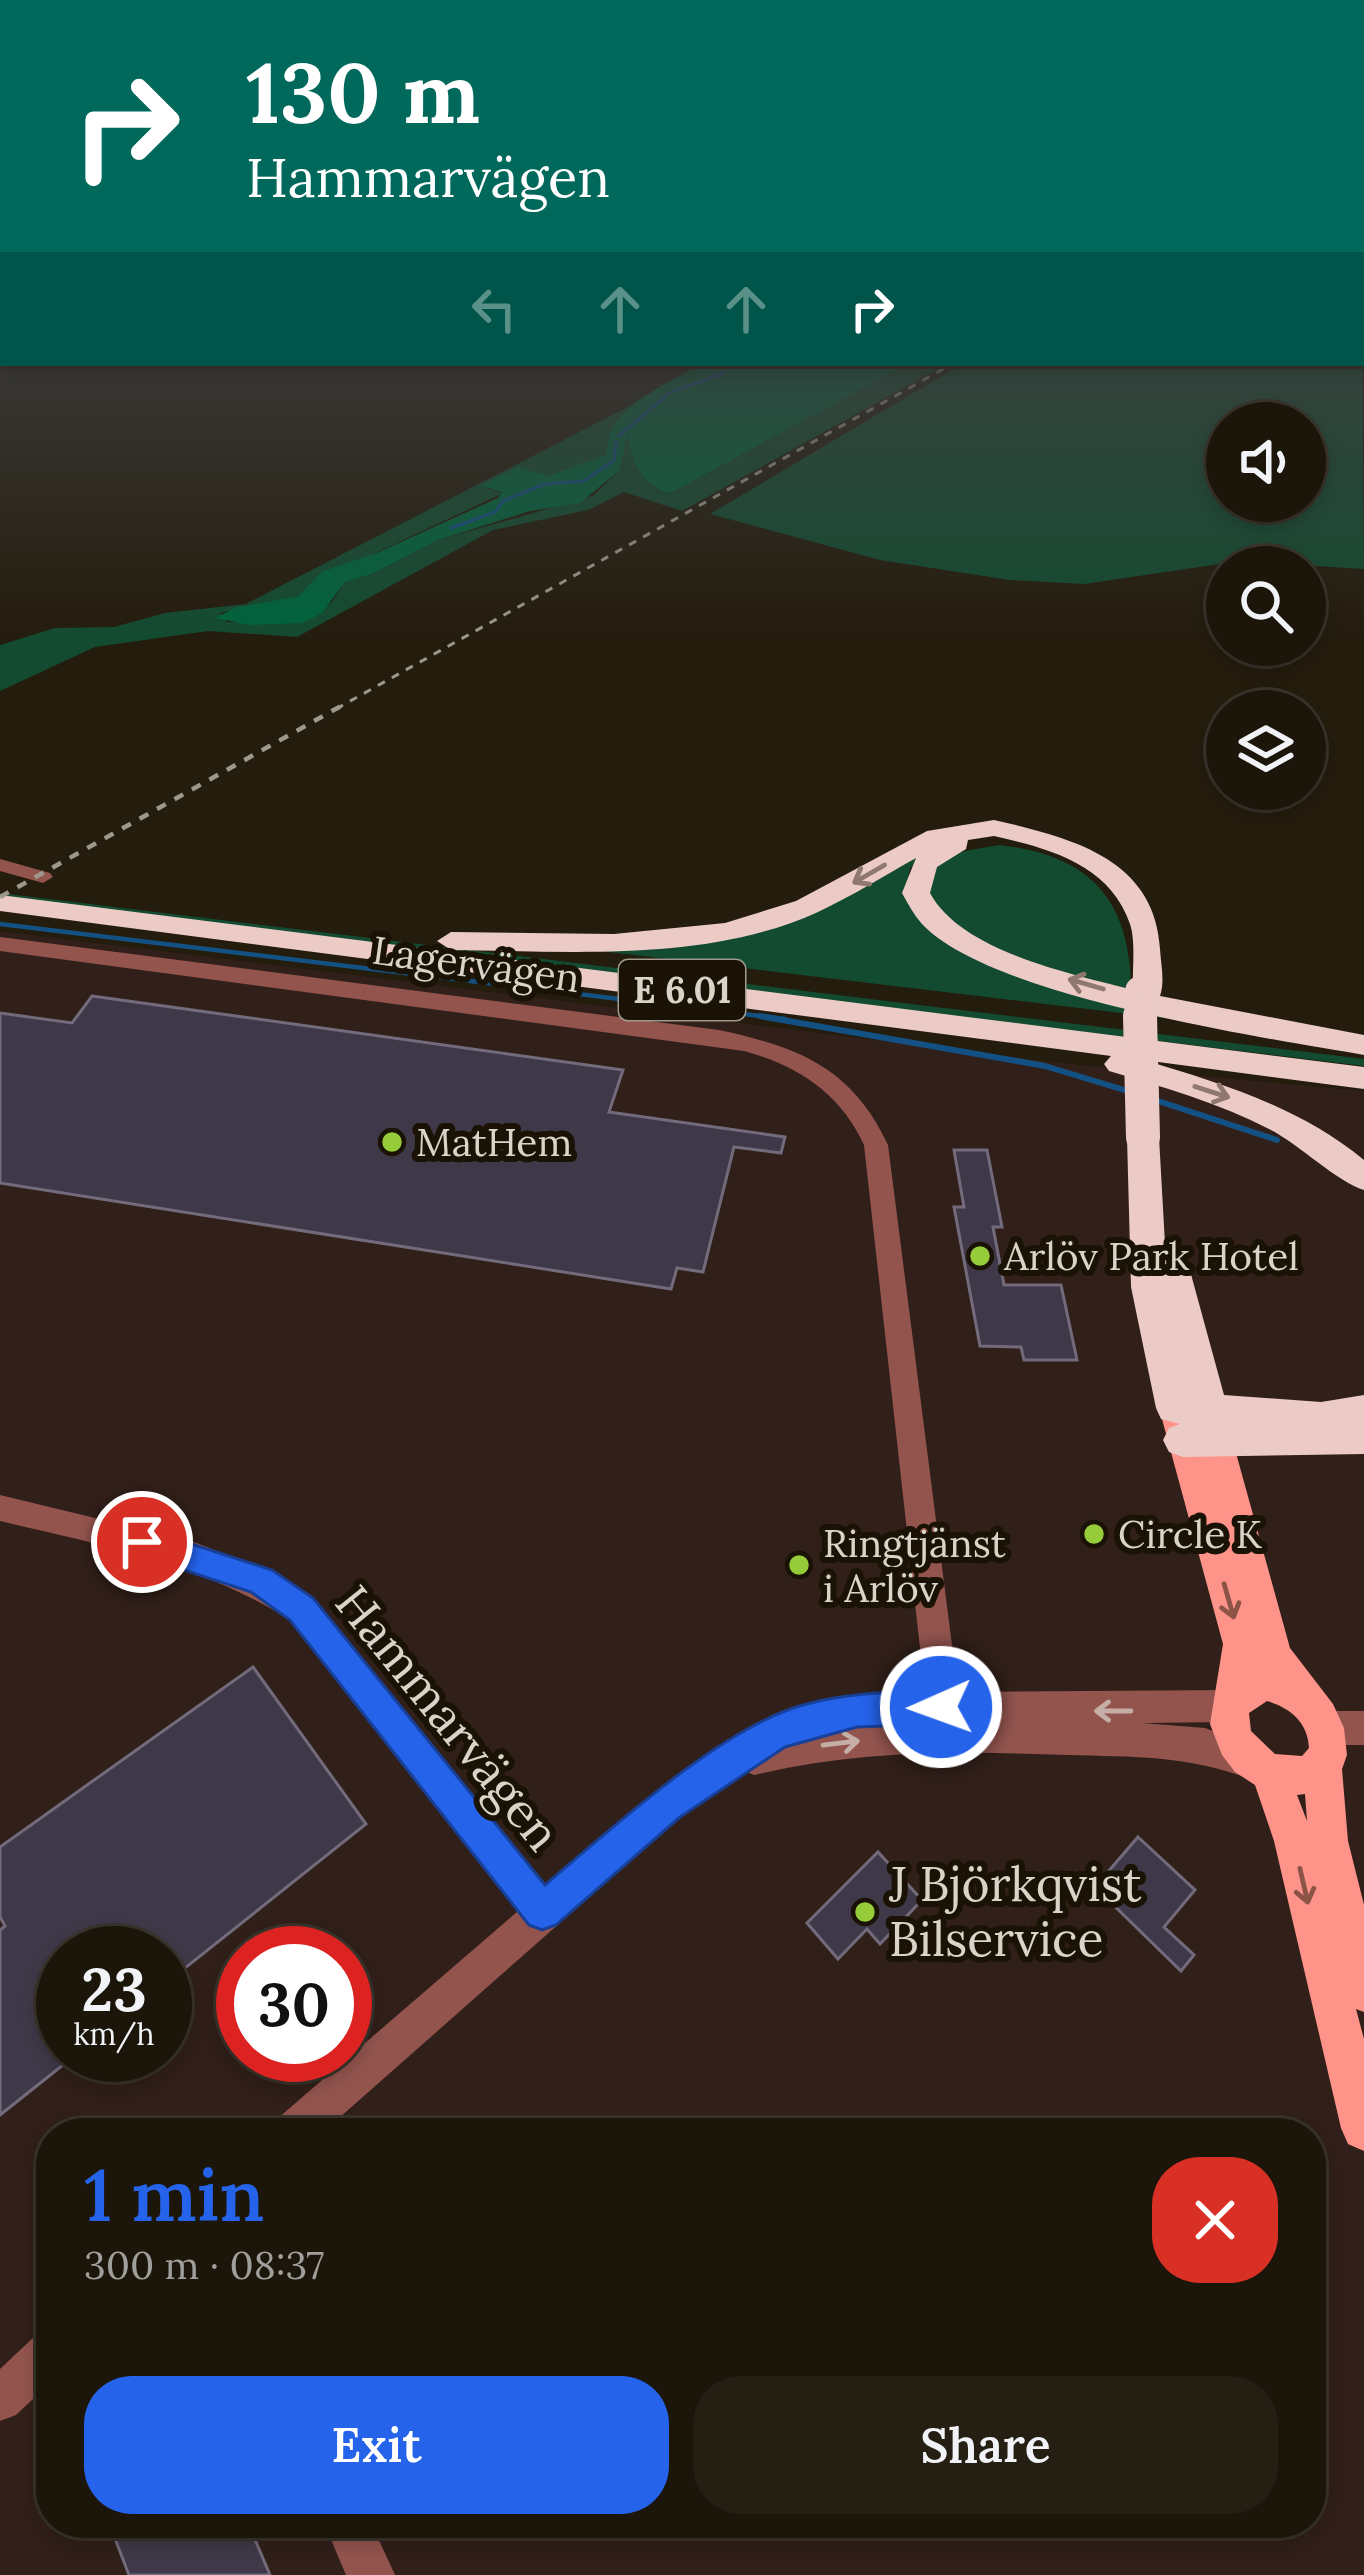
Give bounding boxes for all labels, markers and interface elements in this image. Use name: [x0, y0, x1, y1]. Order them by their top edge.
text: 130 m: [246, 38, 480, 146]
icon: right: [48, 48, 204, 204]
text: Hammarvägen: [246, 143, 610, 212]
icon: left: [461, 276, 527, 342]
icon: ahead: [587, 276, 653, 342]
icon: ahead: [713, 276, 779, 342]
icon: right: [839, 276, 905, 342]
map controls: [1206, 402, 1326, 810]
button: sound: [1206, 402, 1326, 522]
button: search: [1206, 546, 1326, 666]
button: layers: [1206, 690, 1326, 810]
one-way arrow: [852, 863, 887, 886]
street label: Lagervägen: [369, 925, 583, 1003]
road number: E 6.01: [619, 960, 745, 1020]
one-way arrow: [1067, 972, 1105, 994]
one-way arrow: [1193, 1083, 1230, 1104]
place label: MatHem: [416, 1117, 572, 1167]
marker: MatHem: [379, 1129, 405, 1155]
place label: Arlöv Park Hotel: [1003, 1231, 1299, 1281]
marker: Arlöv Park Hotel: [967, 1243, 993, 1269]
pin: [91, 1491, 193, 1593]
icon: arrive: [109, 1509, 175, 1575]
place label: Circle K: [1118, 1509, 1263, 1559]
place label: Ringtjänst i Arlöv: [823, 1518, 1006, 1613]
marker: Circle K: [1081, 1521, 1107, 1547]
marker: Ringtjänst i Arlöv: [786, 1552, 812, 1578]
street label: Hammarvägen: [323, 1573, 574, 1863]
one-way arrow: [1219, 1581, 1241, 1619]
position arrow: [878, 1644, 1004, 1770]
one-way arrow: [1094, 1699, 1133, 1722]
one-way arrow: [821, 1731, 860, 1754]
place label: J Björkqvist Bilservice: [888, 1853, 1142, 1969]
one-way arrow: [1294, 1866, 1317, 1904]
marker: J Björkqvist Bilservice: [852, 1899, 878, 1925]
speed limit sign: 30: [216, 1926, 372, 2082]
text: 23: [81, 1951, 147, 2027]
text: km/h: [73, 2015, 155, 2053]
text: 1 min: [84, 2149, 264, 2241]
button: close: [1152, 2157, 1278, 2283]
text: 300 m · 08:37: [84, 2240, 324, 2290]
button: Exit: [84, 2376, 669, 2514]
button: Share: [693, 2376, 1278, 2514]

